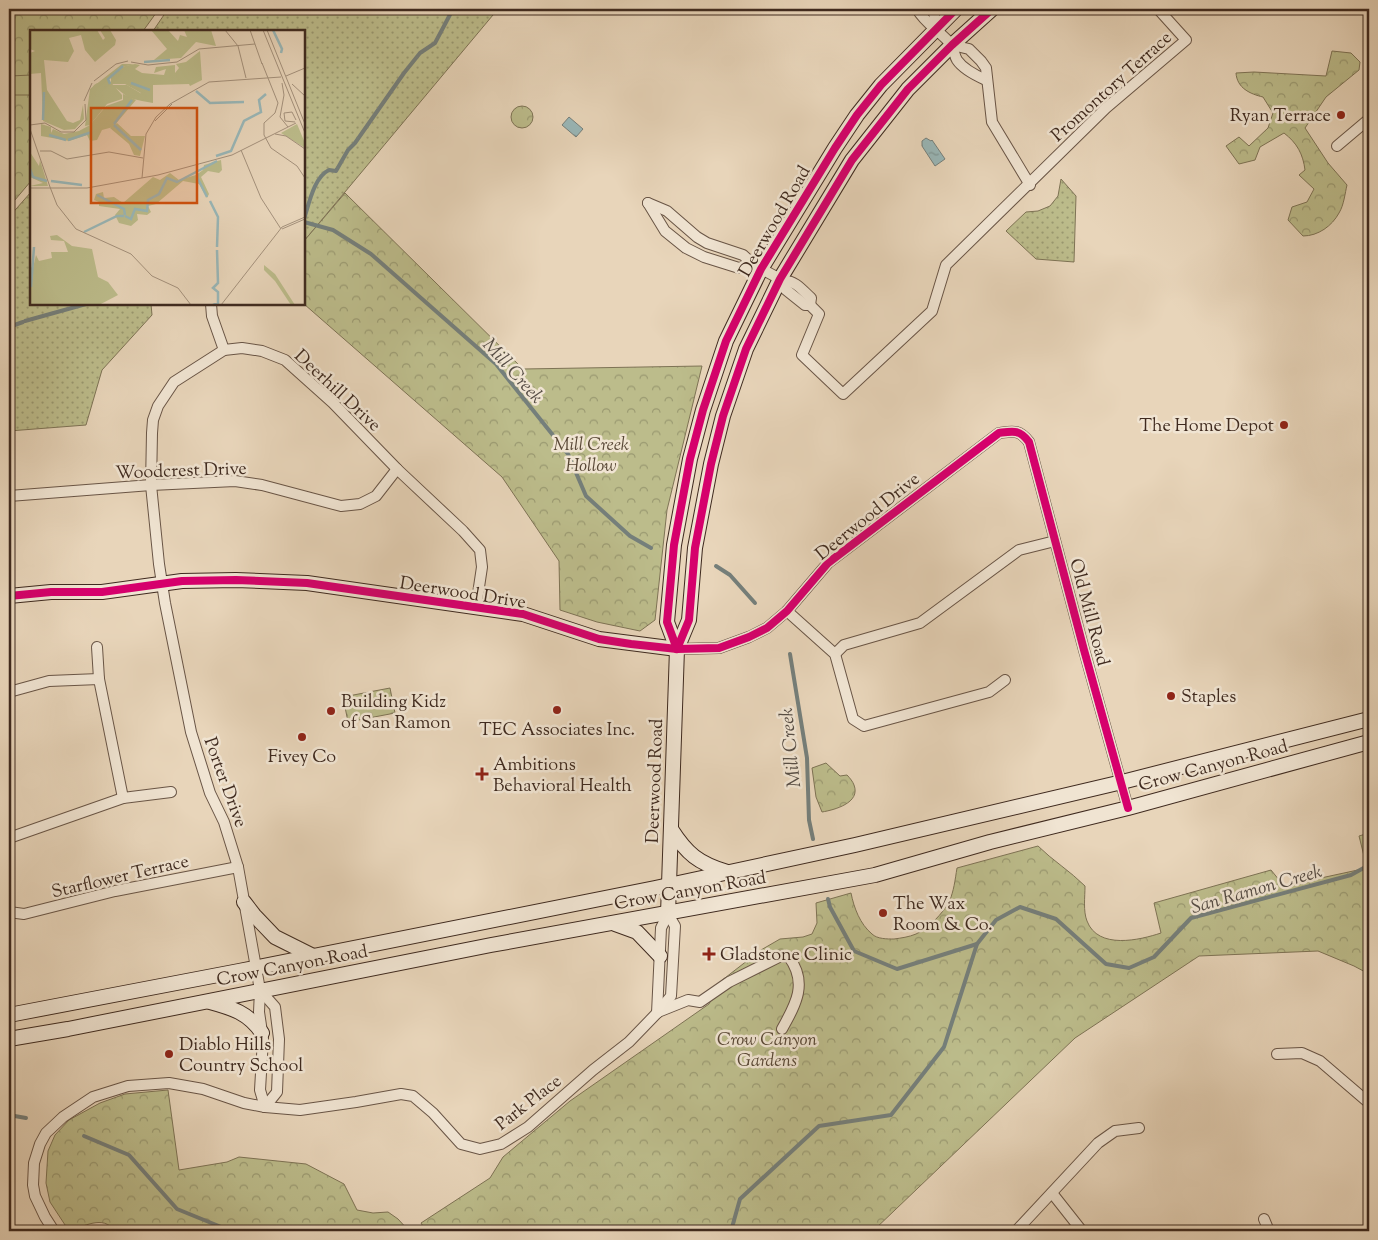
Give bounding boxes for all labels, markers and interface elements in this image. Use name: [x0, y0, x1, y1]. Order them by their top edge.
street label: Promontory Terrace: [1046, 26, 1178, 149]
inset map: [30, 30, 305, 305]
place label: Ryan Terrace: [1230, 104, 1331, 130]
marker: Ryan Terrace: [1335, 109, 1347, 121]
street label: Deerwood Road: [733, 161, 818, 283]
water label: Mill Creek: [475, 333, 549, 411]
street label: Deerhill Drive: [287, 344, 386, 439]
place label: The Home Depot: [1139, 414, 1274, 440]
marker: The Home Depot: [1278, 419, 1290, 431]
park label: Mill Creek Hollow: [553, 433, 629, 480]
street label: Woodcrest Drive: [115, 457, 247, 487]
street label: Deerwood Drive: [810, 467, 926, 568]
street label: Old Mill Road: [1061, 556, 1115, 669]
street label: Deerwood Drive: [398, 571, 528, 617]
place label: Staples: [1181, 685, 1236, 711]
place label: Building Kidz of San Ramon: [341, 690, 451, 737]
marker: Staples: [1165, 690, 1177, 702]
marker: TEC Associates Inc.: [551, 704, 563, 716]
marker: Building Kidz of San Ramon: [325, 705, 337, 717]
water label: Mill Creek: [774, 706, 809, 789]
place label: TEC Associates Inc.: [479, 718, 635, 744]
street label: Deerwood Road: [641, 718, 671, 844]
marker: Fivey Co: [296, 731, 308, 743]
street label: Porter Drive: [196, 734, 252, 831]
street label: Crow Canyon Road: [1136, 734, 1291, 799]
place label: Fivey Co: [268, 745, 336, 771]
place label: Ambitions Behavioral Health: [493, 753, 632, 800]
marker: Ambitions Behavioral Health: [475, 767, 489, 781]
street label: Starflower Terrace: [49, 850, 192, 906]
water label: San Ramon Creek: [1188, 859, 1326, 922]
street label: Crow Canyon Road: [612, 866, 768, 918]
place label: The Wax Room & Co.: [893, 892, 993, 939]
marker: The Wax Room & Co.: [877, 907, 889, 919]
street label: Crow Canyon Road: [214, 940, 370, 994]
place label: Gladstone Clinic: [720, 943, 852, 969]
marker: Gladstone Clinic: [702, 947, 716, 961]
park label: Crow Canyon Gardens: [717, 1028, 817, 1075]
place label: Diablo Hills Country School: [179, 1033, 303, 1080]
marker: Diablo Hills Country School: [163, 1048, 175, 1060]
street label: Park Place: [490, 1069, 568, 1138]

